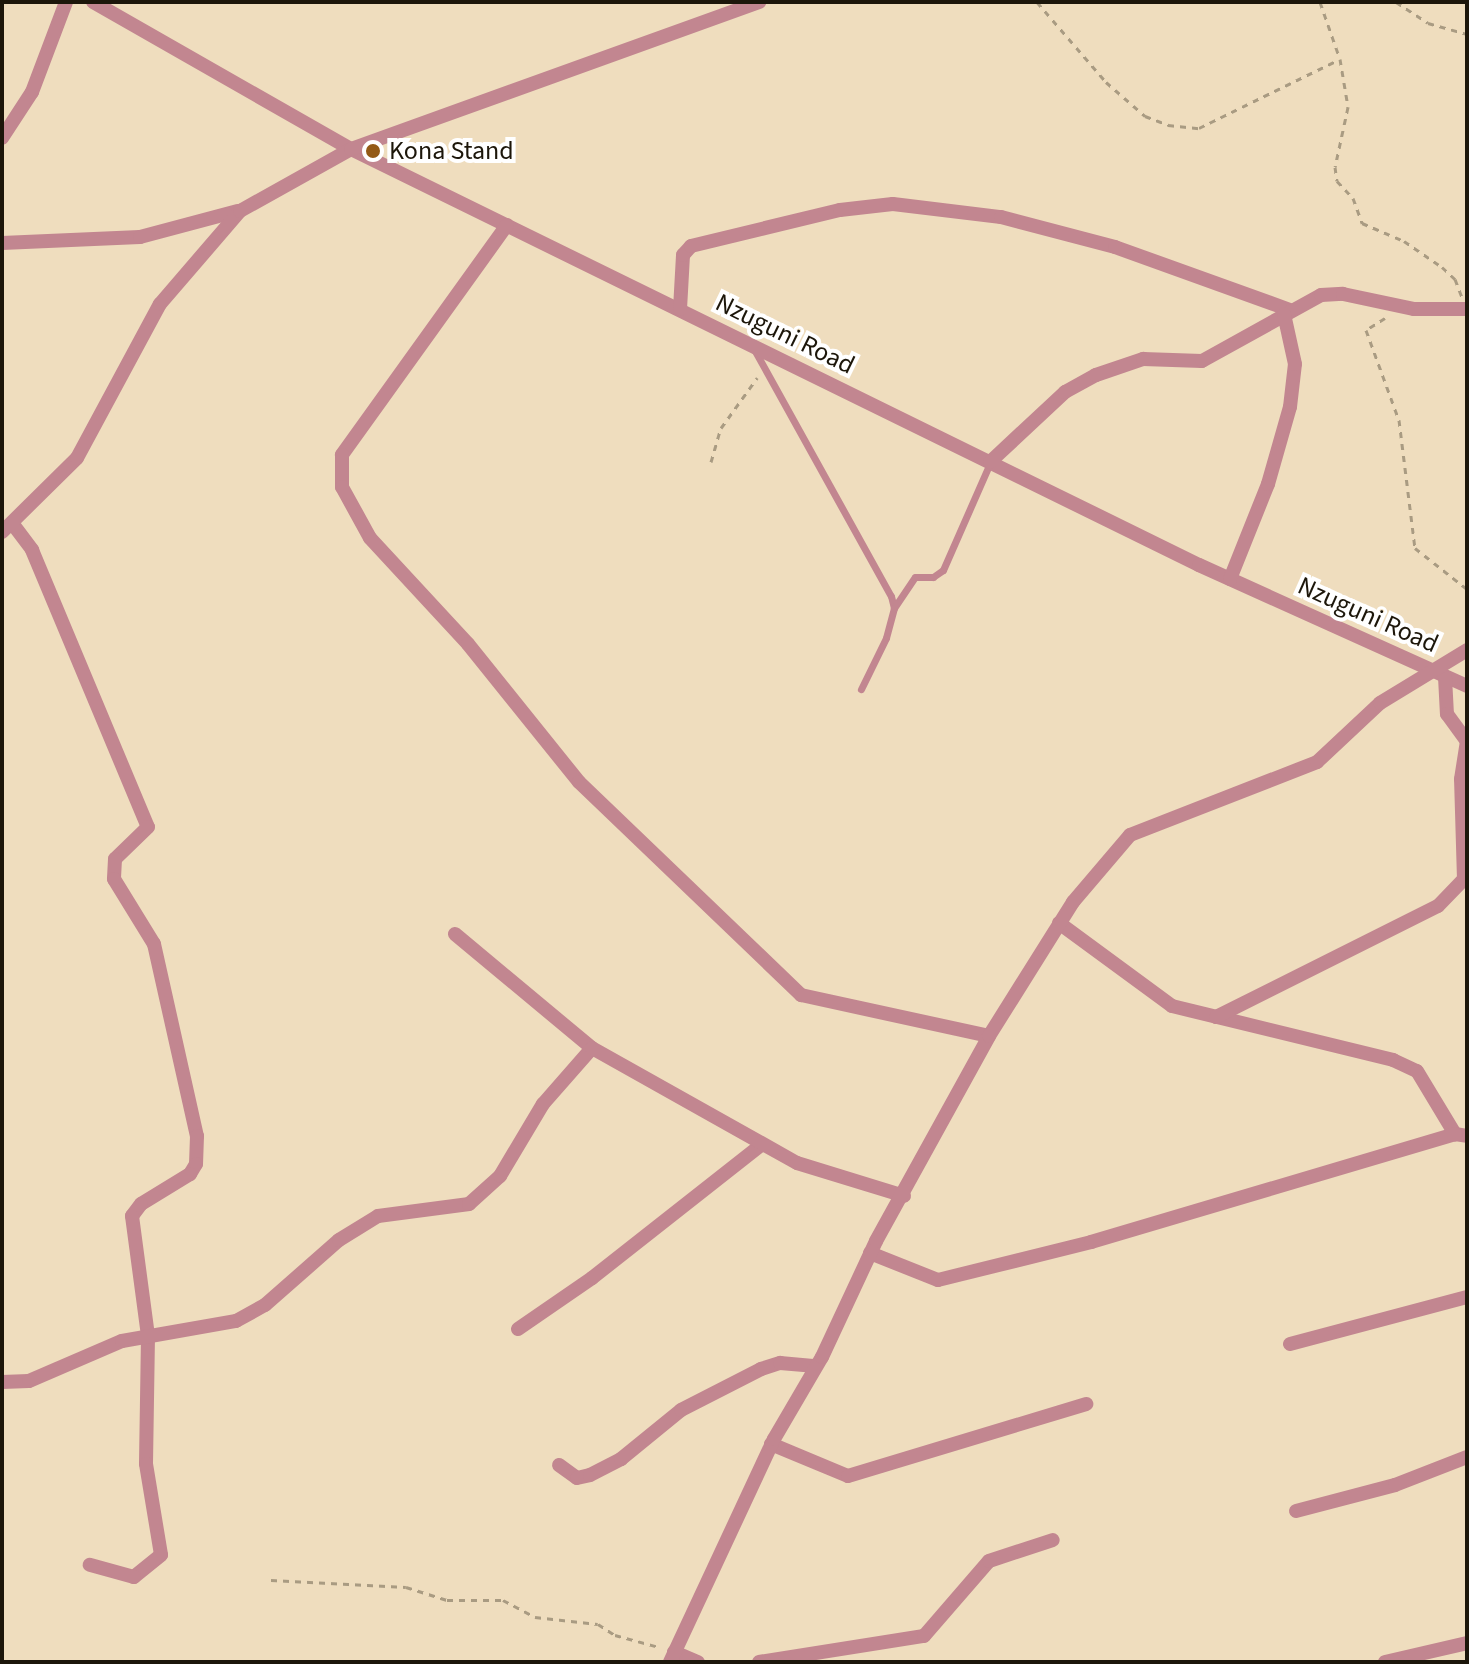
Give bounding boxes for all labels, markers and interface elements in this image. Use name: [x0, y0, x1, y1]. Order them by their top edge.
place label: Kona Stand: [389, 135, 514, 167]
marker: Kona Stand: [364, 142, 382, 160]
street label: Nzuguni Road: [710, 287, 860, 381]
street label: Nzuguni Road: [1293, 570, 1443, 660]

